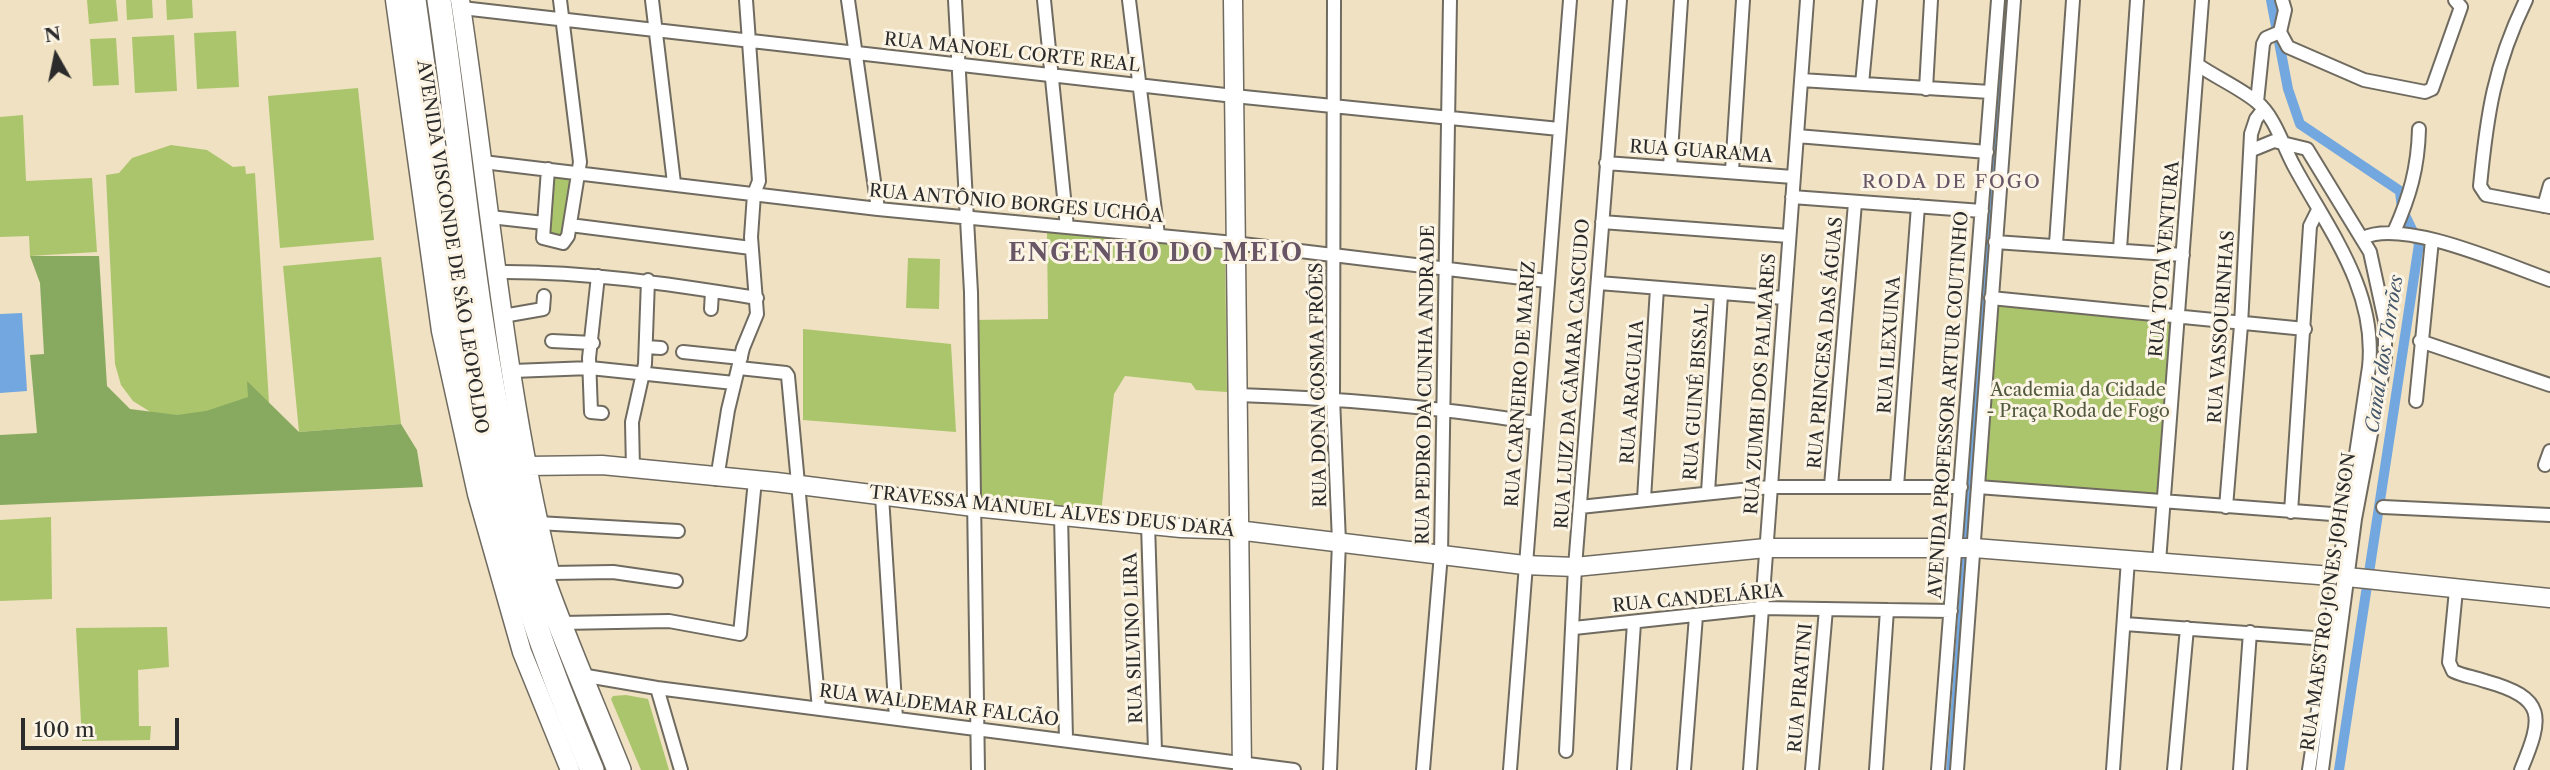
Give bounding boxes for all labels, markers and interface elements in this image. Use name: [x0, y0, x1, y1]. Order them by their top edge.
north arrow: [21, 21, 91, 91]
text: N: [43, 22, 63, 47]
street label: RUA MANOEL CORTE REAL: [883, 29, 1141, 77]
street label: AVENIDA VISCONDE DE SÃO LEOPOLDO: [412, 58, 492, 436]
street label: RUA GUARAMA: [1629, 136, 1773, 168]
street label: RUA TOTA VENTURA: [2146, 160, 2184, 358]
district label: RODA DE FOGO: [1864, 172, 2040, 194]
street label: RUA ANTÔNIO BORGES UCHÔA: [868, 180, 1164, 228]
street label: AVENIDA PROFESSOR ARTUR COUTINHO: [1925, 211, 1973, 599]
street label: RUA PRINCESA DAS ÁGUAS: [1804, 216, 1848, 470]
street label: RUA LUIZ DA CÂMARA CASCUDO: [1551, 218, 1595, 530]
street label: RUA PEDRO DA CUNHA ANDRADE: [1412, 225, 1440, 545]
street label: RUA VASSOURINHAS: [2204, 230, 2240, 424]
district label: ENGENHO DO MEIO: [1010, 240, 1302, 268]
street label: RUA ZUMBI DOS PALMARES: [1741, 253, 1781, 515]
street label: RUA CARNEIRO DE MARIZ: [1502, 260, 1540, 508]
street label: RUA DONA COSMA FRÓES: [1306, 262, 1332, 508]
water label: Canal dos Torrões: [2361, 273, 2409, 435]
street label: RUA ILEXUINA: [1874, 275, 1906, 415]
street label: RUA GUINÉ BISSAL: [1680, 303, 1714, 481]
street label: RUA ARAGUAIA: [1617, 319, 1649, 465]
park label: Academia da Cidade - Praça Roda de Fogo: [1986, 380, 2170, 422]
street label: RUA MAESTRO JONES JOHNSON: [2297, 451, 2361, 753]
street label: TRAVESSA MANUEL ALVES DEUS DARÁ: [868, 482, 1236, 542]
street label: RUA SILVINO LIRA: [1120, 552, 1148, 724]
street label: RUA CANDELÁRIA: [1612, 581, 1784, 617]
street label: RUA PIRATINI: [1785, 622, 1817, 754]
street label: RUA WALDEMAR FALCÃO: [818, 681, 1060, 731]
scale bar: [24, 704, 182, 748]
text: 100 m: [34, 717, 95, 742]

